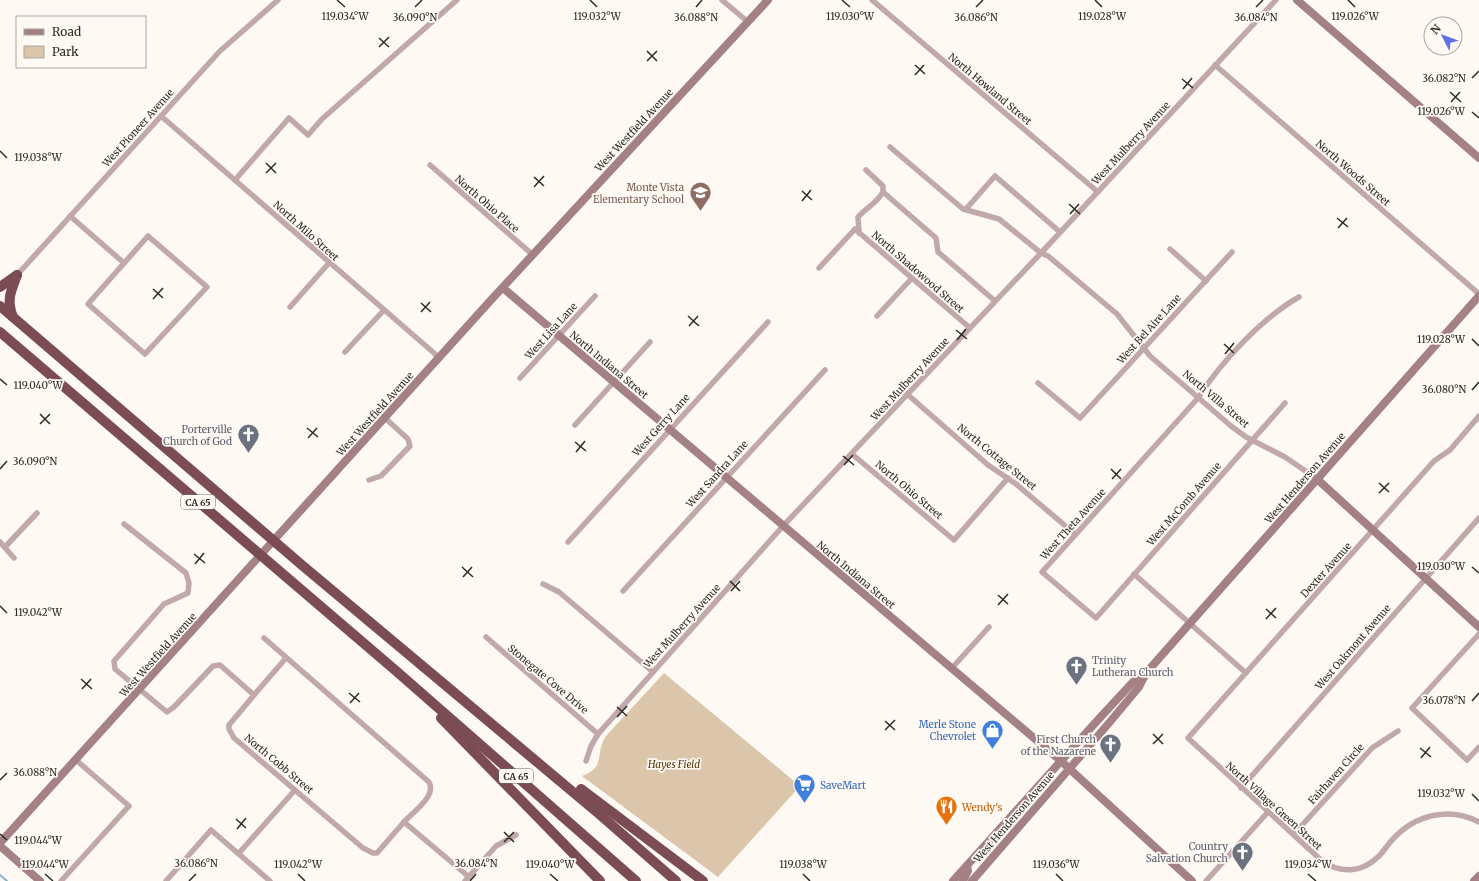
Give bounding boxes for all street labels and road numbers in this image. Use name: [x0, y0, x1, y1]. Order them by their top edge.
street label: North Howland Street: [946, 50, 1034, 128]
street label: West Pioneer Avenue: [99, 86, 176, 170]
street label: West Westfield Avenue: [592, 86, 676, 175]
street label: West Mulberry Avenue: [1088, 99, 1173, 188]
street label: North Woods Street: [1313, 137, 1393, 209]
street label: North Ohio Place: [452, 173, 522, 235]
street label: North Milo Street: [271, 198, 342, 264]
street label: North Shadowood Street: [869, 228, 967, 316]
street label: West Bel Aire Lane: [1114, 291, 1184, 367]
street label: West Lisa Lane: [521, 300, 580, 363]
street label: North Indiana Street: [567, 328, 651, 402]
street label: West Mulberry Avenue: [867, 335, 952, 424]
street label: North Villa Street: [1180, 367, 1252, 431]
street label: West Westfield Avenue: [333, 369, 416, 459]
street label: West Gerry Lane: [629, 391, 693, 460]
street label: North Cottage Street: [955, 421, 1039, 493]
street label: West Henderson Avenue: [1261, 430, 1348, 527]
street label: West Sandra Lane: [683, 438, 751, 511]
street label: North Ohio Street: [872, 458, 946, 522]
street label: West McComb Avenue: [1144, 460, 1224, 549]
street label: West Theta Avenue: [1037, 486, 1108, 563]
road number: CA 65: [181, 495, 215, 509]
street label: North Indiana Street: [814, 538, 898, 612]
street label: Dexter Avenue: [1298, 540, 1354, 600]
street label: West Mulberry Avenue: [640, 581, 723, 672]
street label: West Oakmont Avenue: [1312, 602, 1394, 693]
street label: West Westfield Avenue: [116, 610, 199, 700]
street label: Stonegate Cove Drive: [505, 641, 591, 717]
street label: North Cobb Street: [242, 731, 316, 797]
street label: Fairhaven Circle: [1305, 741, 1367, 807]
street label: North Village Green Street: [1223, 759, 1325, 853]
road number: CA 65: [499, 769, 533, 783]
street label: West Henderson Avenue: [970, 769, 1057, 866]

